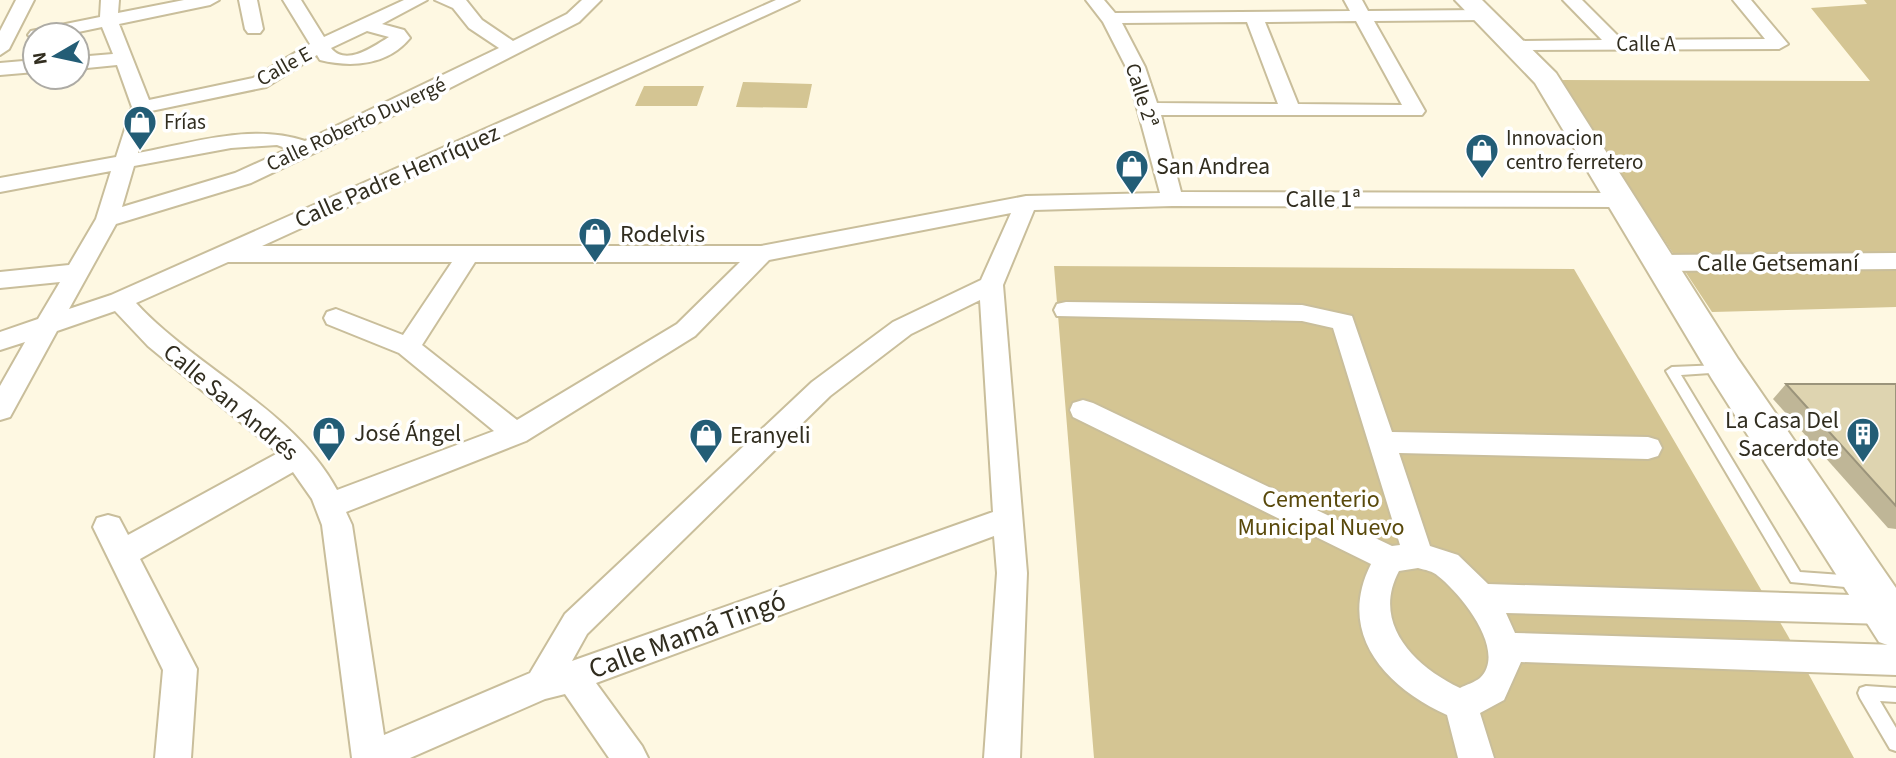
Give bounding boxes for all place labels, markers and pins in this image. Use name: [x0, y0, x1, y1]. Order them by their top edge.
shop icon: Frías: [121, 103, 159, 152]
place label: Frías: [164, 107, 206, 137]
place label: Innovacion centro ferretero: [1506, 123, 1643, 177]
shop icon: Innovacion centro ferretero: [1463, 131, 1501, 180]
shop icon: San Andrea: [1113, 147, 1151, 196]
place label: San Andrea: [1156, 149, 1270, 184]
shop icon: Rodelvis: [576, 215, 614, 264]
place label: Rodelvis: [620, 217, 705, 252]
place label: La Casa Del Sacerdote: [1725, 403, 1839, 466]
shop icon: José Ángel: [310, 414, 348, 463]
building icon: La Casa Del Sacerdote: [1844, 415, 1882, 464]
place label: José Ángel: [354, 416, 461, 451]
shop icon: Eranyeli: [687, 416, 725, 465]
place label: Eranyeli: [730, 418, 811, 453]

